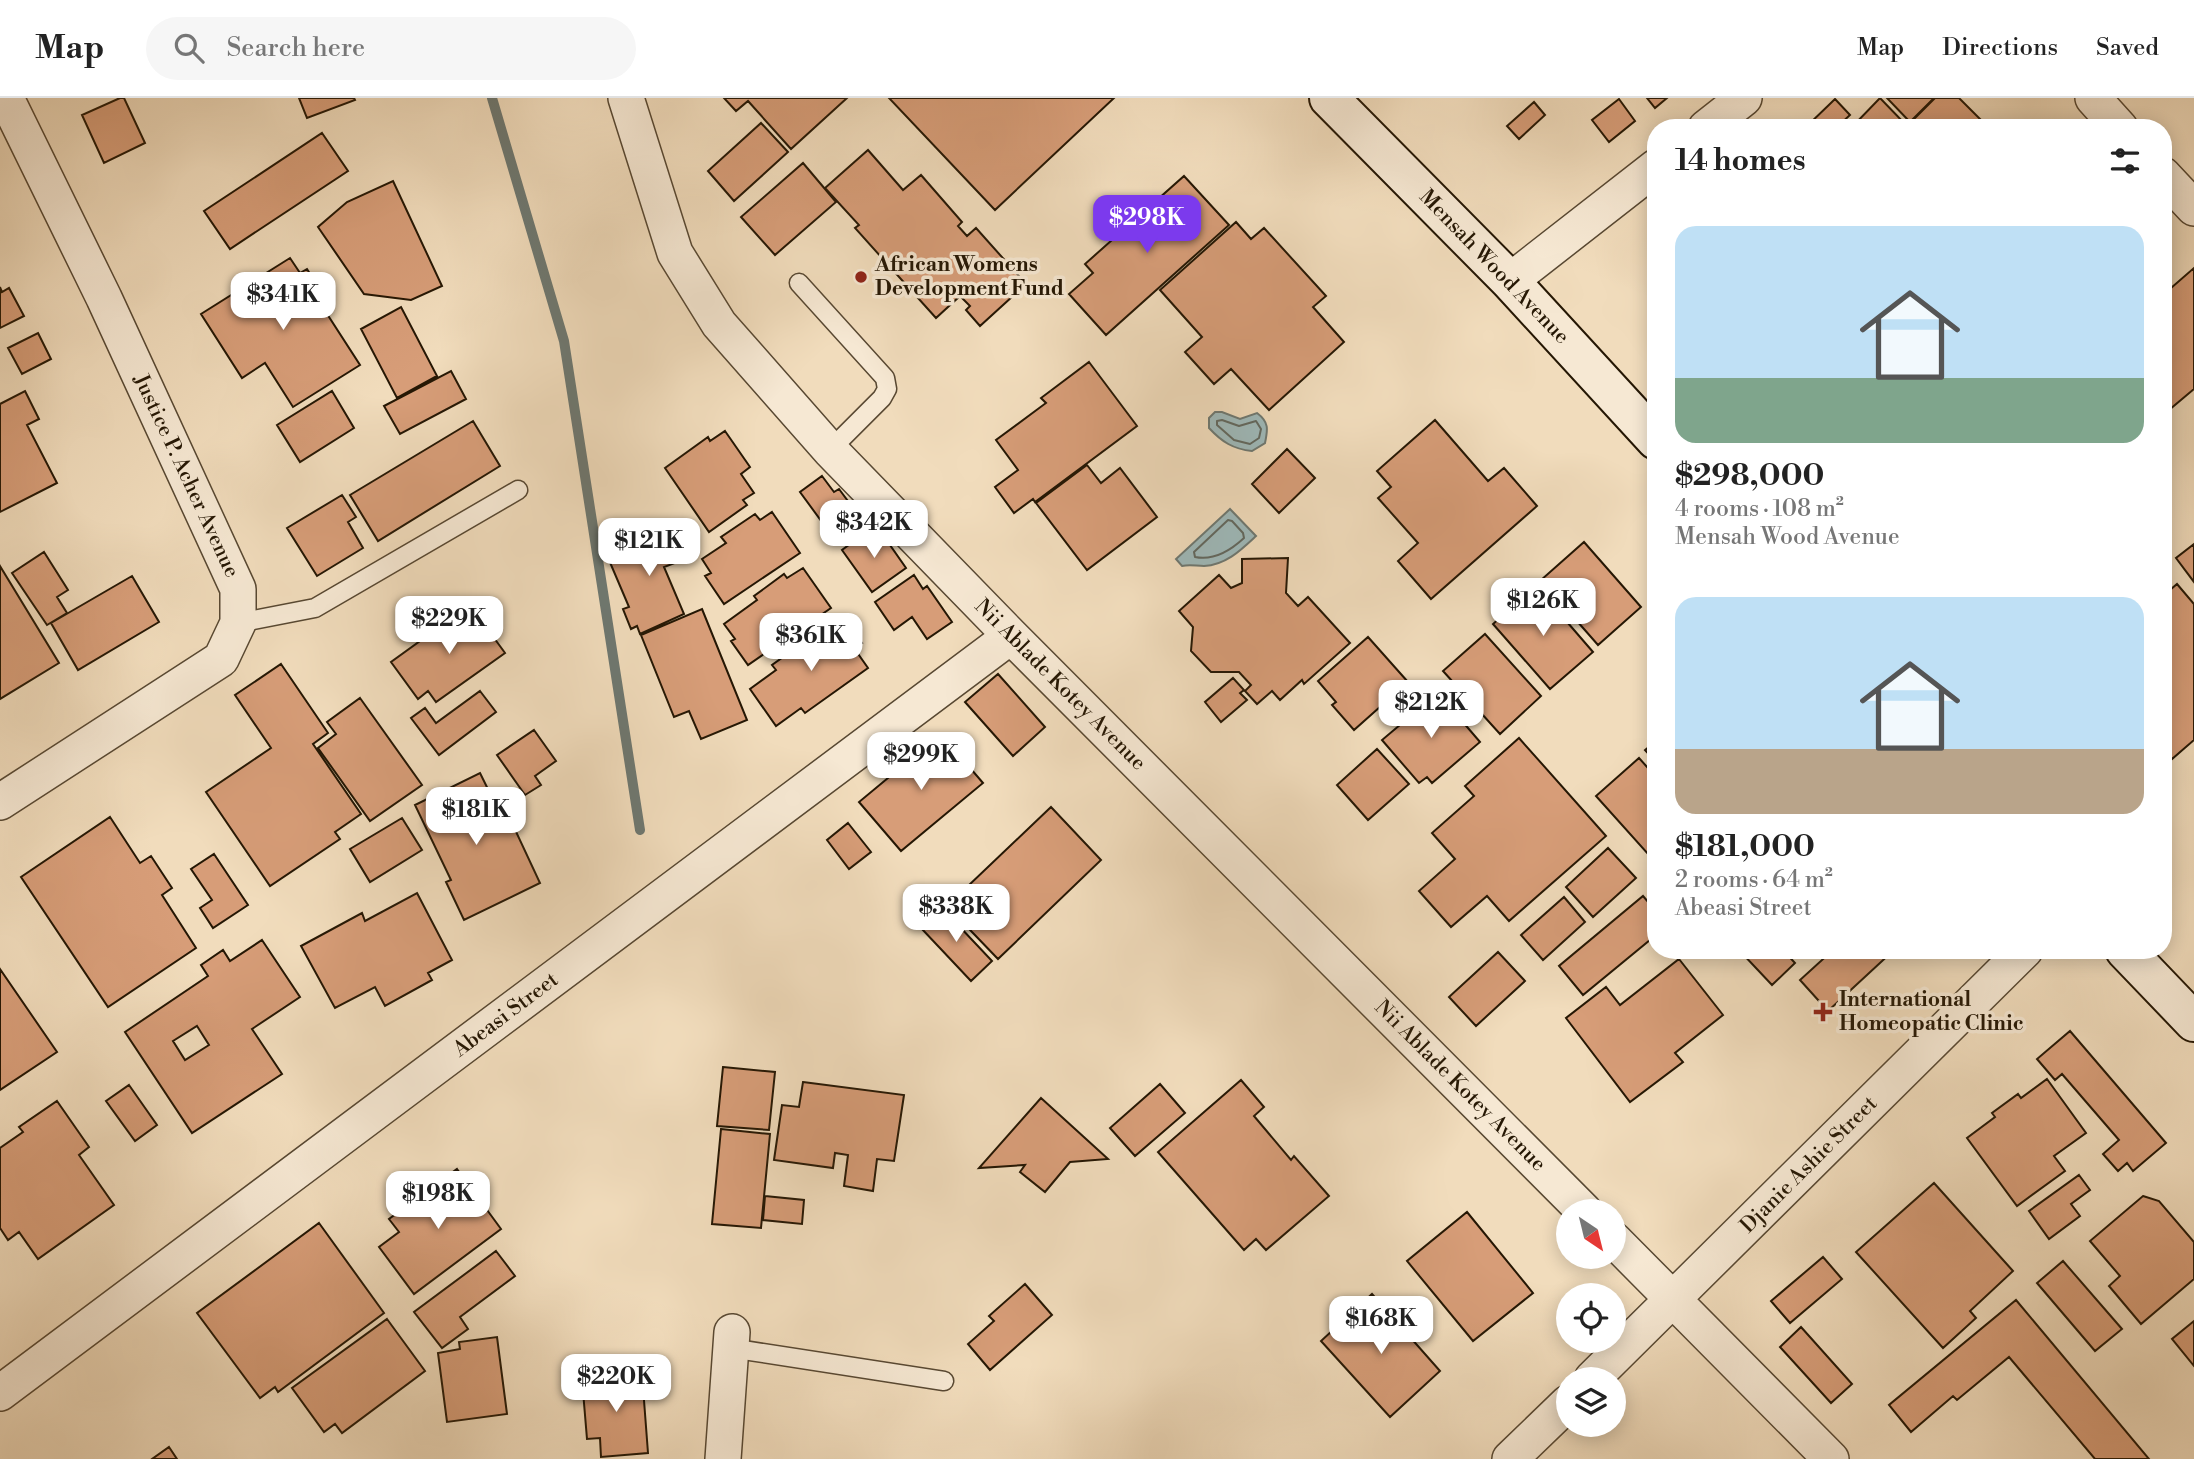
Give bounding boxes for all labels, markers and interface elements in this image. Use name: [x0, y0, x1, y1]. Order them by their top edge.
search box: [146, 17, 636, 80]
text: Map: [35, 28, 104, 69]
icon: search: [170, 29, 208, 67]
text: Search here: [226, 32, 365, 64]
text: Map: [1857, 33, 1904, 63]
text: Directions: [1942, 33, 2058, 63]
text: Saved: [2096, 33, 2159, 63]
text: 14 homes: [1675, 142, 1806, 180]
icon: filters: [2106, 142, 2144, 180]
street label: Mensah Wood Avenue: [1413, 184, 1575, 350]
pin: $298K: [1098, 195, 1196, 255]
text: $298K: [1109, 204, 1185, 232]
place label: African Womens Development Fund: [874, 252, 1064, 302]
marker: African Womens Development Fund: [853, 269, 869, 285]
pin: $341K: [234, 272, 332, 332]
icon: home: [1847, 272, 1973, 398]
text: $341K: [247, 281, 319, 309]
street label: Justice P. Acher Avenue: [127, 369, 245, 582]
text: $298,000: [1675, 457, 1824, 495]
text: 4 rooms · 108 m²: [1675, 495, 1844, 523]
pin: $342K: [825, 500, 923, 560]
text: $342K: [836, 509, 912, 537]
pin: $121K: [600, 518, 698, 578]
text: Mensah Wood Avenue: [1675, 523, 1900, 551]
text: $121K: [614, 527, 684, 555]
pin: $126K: [1494, 578, 1592, 638]
text: $126K: [1507, 587, 1579, 615]
street label: Nii Ablade Kotey Avenue: [969, 594, 1151, 776]
pin: $229K: [400, 596, 498, 656]
text: $229K: [411, 605, 487, 633]
pin: $361K: [762, 614, 860, 673]
text: $361K: [775, 622, 847, 650]
icon: home: [1847, 643, 1973, 769]
pin: $212K: [1382, 680, 1480, 740]
text: $212K: [1395, 689, 1467, 717]
pin: $299K: [872, 732, 970, 792]
text: $299K: [883, 741, 959, 769]
pin: $181K: [427, 788, 525, 847]
text: $181K: [442, 796, 510, 824]
text: $181,000: [1675, 828, 1815, 866]
text: 2 rooms · 64 m²: [1675, 866, 1833, 894]
pin: $338K: [907, 884, 1005, 944]
text: $338K: [919, 893, 993, 921]
text: Abeasi Street: [1675, 894, 1812, 922]
street label: Abeasi Street: [448, 967, 564, 1064]
place label: International Homeopatic Clinic: [1839, 987, 2024, 1037]
street label: Nii Ablade Kotey Avenue: [1369, 995, 1551, 1177]
marker: International Homeopatic Clinic: [1813, 1002, 1833, 1022]
street label: Djanie Ashie Street: [1735, 1091, 1883, 1239]
pin: $198K: [389, 1172, 487, 1231]
text: $198K: [402, 1180, 474, 1208]
north arrow: [1556, 1199, 1626, 1269]
map controls: [1556, 1199, 1626, 1437]
button: locate: [1556, 1283, 1626, 1353]
pin: $168K: [1332, 1296, 1430, 1356]
text: $168K: [1345, 1305, 1417, 1333]
pin: $220K: [567, 1354, 665, 1414]
text: $220K: [577, 1363, 655, 1391]
button: layers: [1556, 1367, 1626, 1437]

